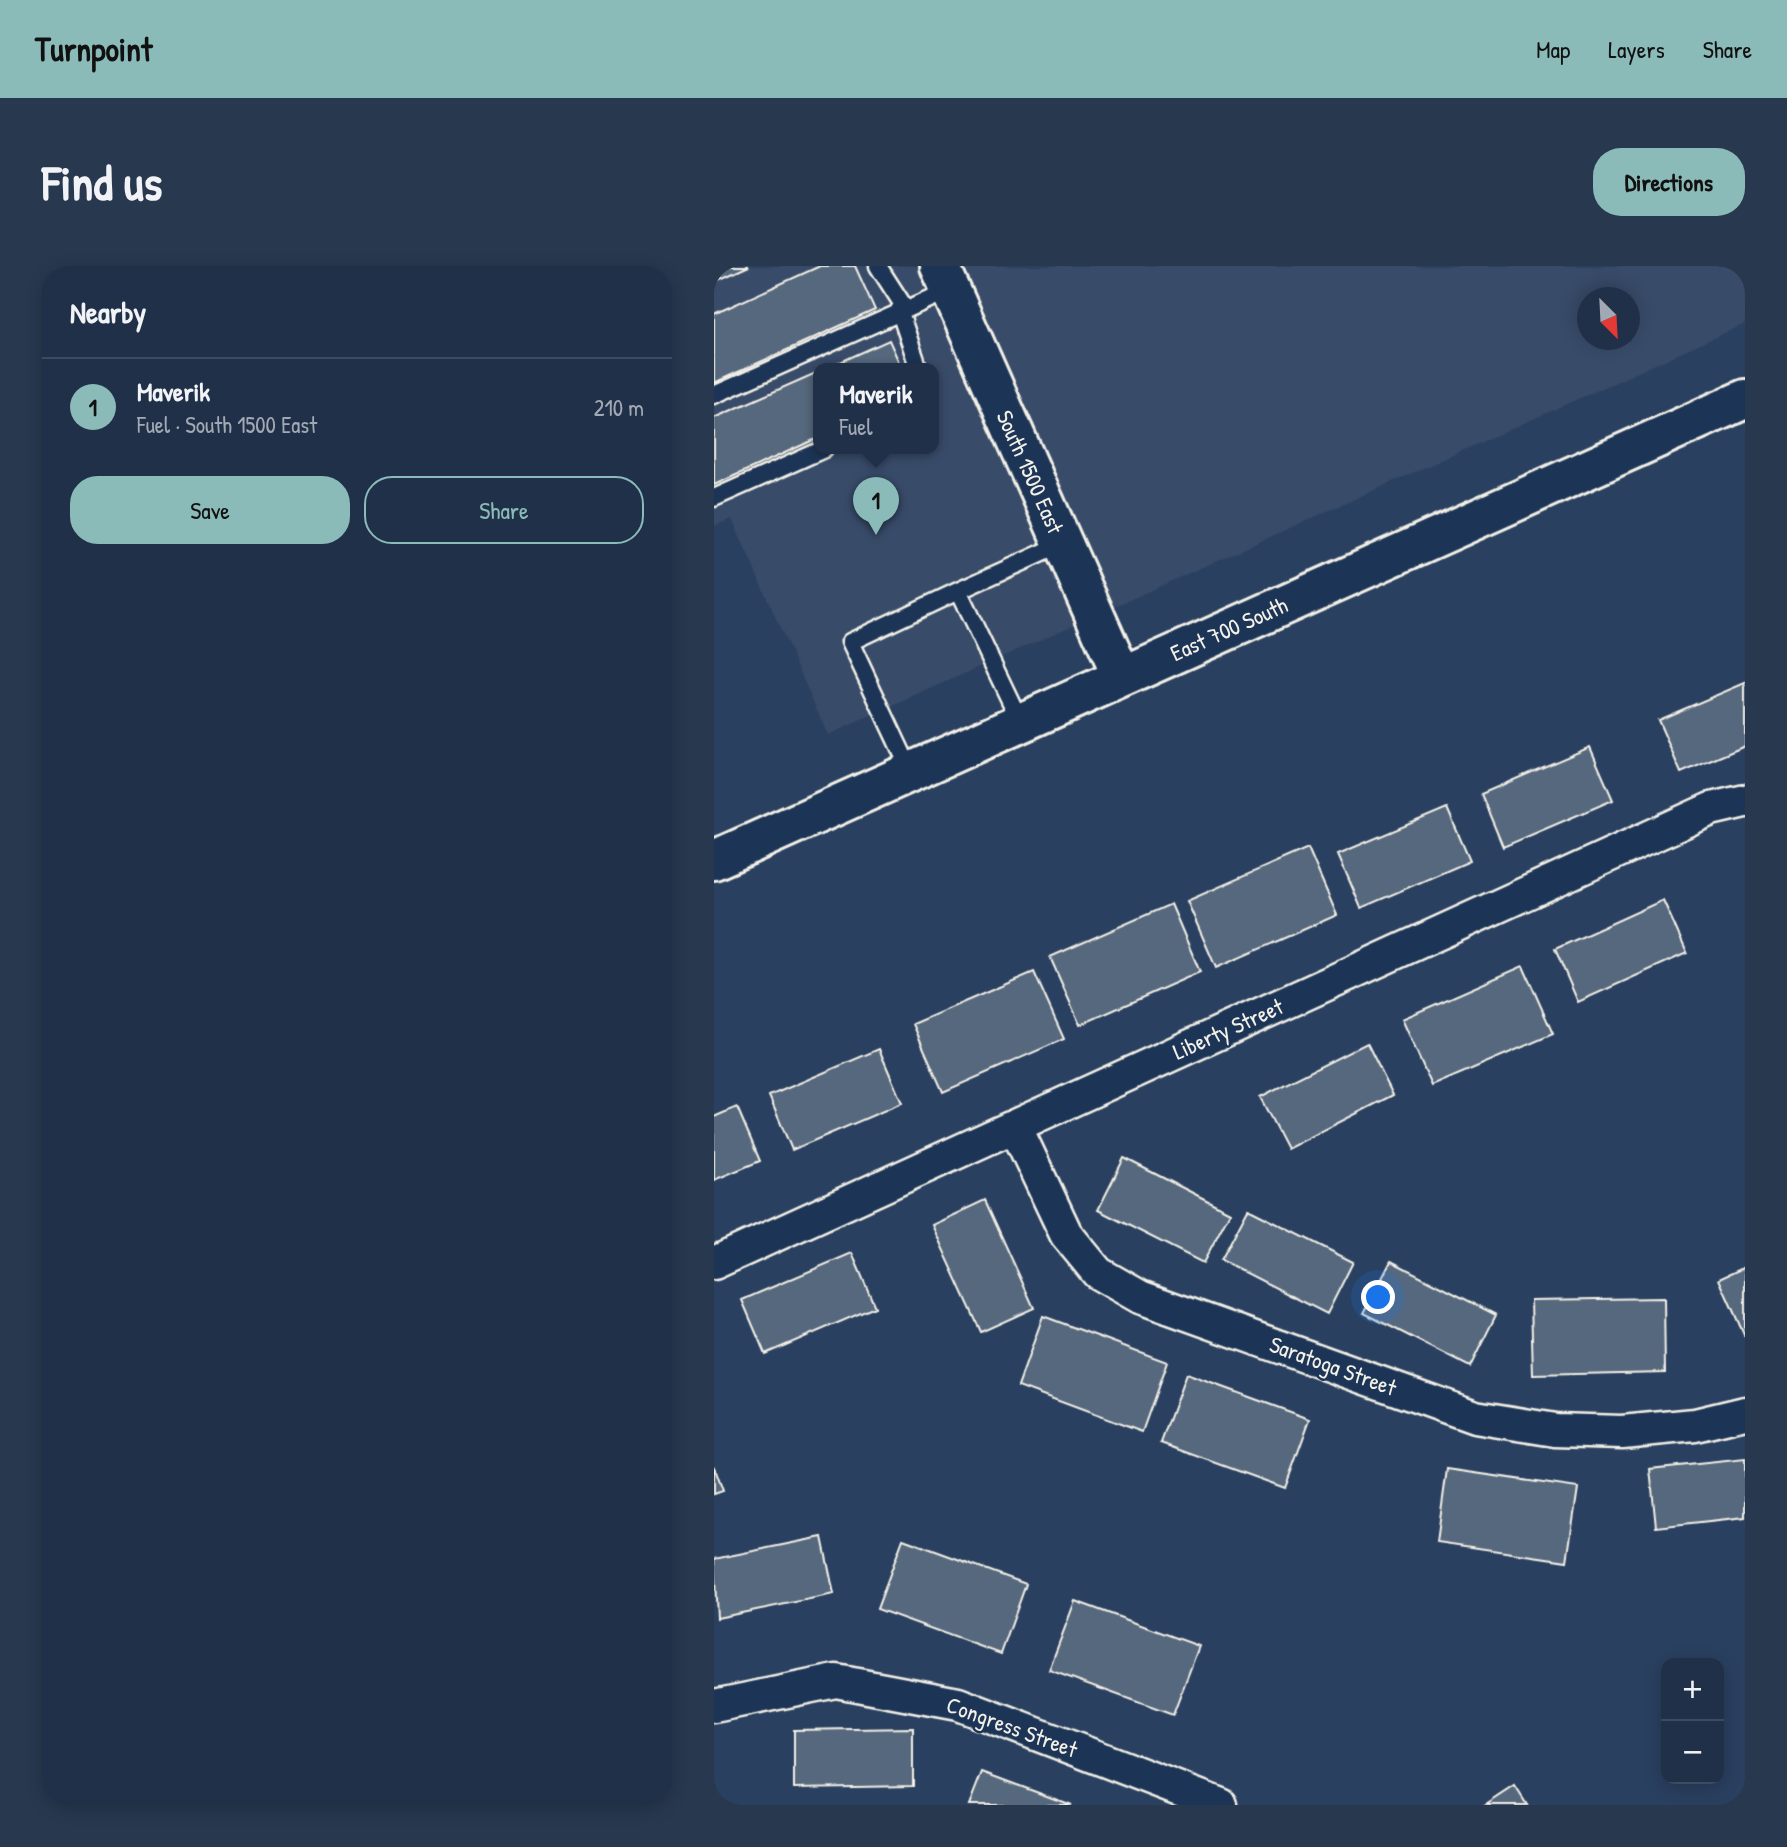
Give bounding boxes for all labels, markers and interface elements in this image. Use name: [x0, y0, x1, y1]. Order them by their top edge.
text: Turnpoint: [35, 27, 152, 71]
text: Map: [1536, 33, 1570, 65]
text: Layers: [1608, 33, 1665, 65]
text: Share: [1703, 33, 1752, 65]
button: Directions: [1593, 148, 1745, 216]
text: Find us: [42, 149, 162, 215]
north arrow: [1577, 287, 1640, 350]
text: Nearby: [70, 292, 146, 332]
popup: [813, 363, 939, 454]
text: Maverik: [137, 374, 210, 409]
text: Maverik: [839, 376, 913, 411]
text: 1: [89, 392, 97, 423]
text: 210 m: [594, 392, 644, 423]
street label: South 1500 East: [989, 405, 1072, 539]
text: Fuel · South 1500 East: [137, 409, 317, 440]
text: Fuel: [839, 411, 873, 442]
button: Save: [70, 476, 350, 544]
button: Share: [364, 476, 644, 544]
pin: 1: [853, 477, 899, 535]
street label: East 700 South: [1165, 589, 1293, 668]
street label: Liberty Street: [1168, 990, 1289, 1067]
your location: [1361, 1280, 1395, 1314]
street label: Saratoga Street: [1266, 1328, 1402, 1403]
map controls: [1661, 1658, 1724, 1784]
button: +: [1661, 1658, 1724, 1721]
street label: Congress Street: [942, 1689, 1083, 1765]
button: −: [1661, 1721, 1724, 1784]

